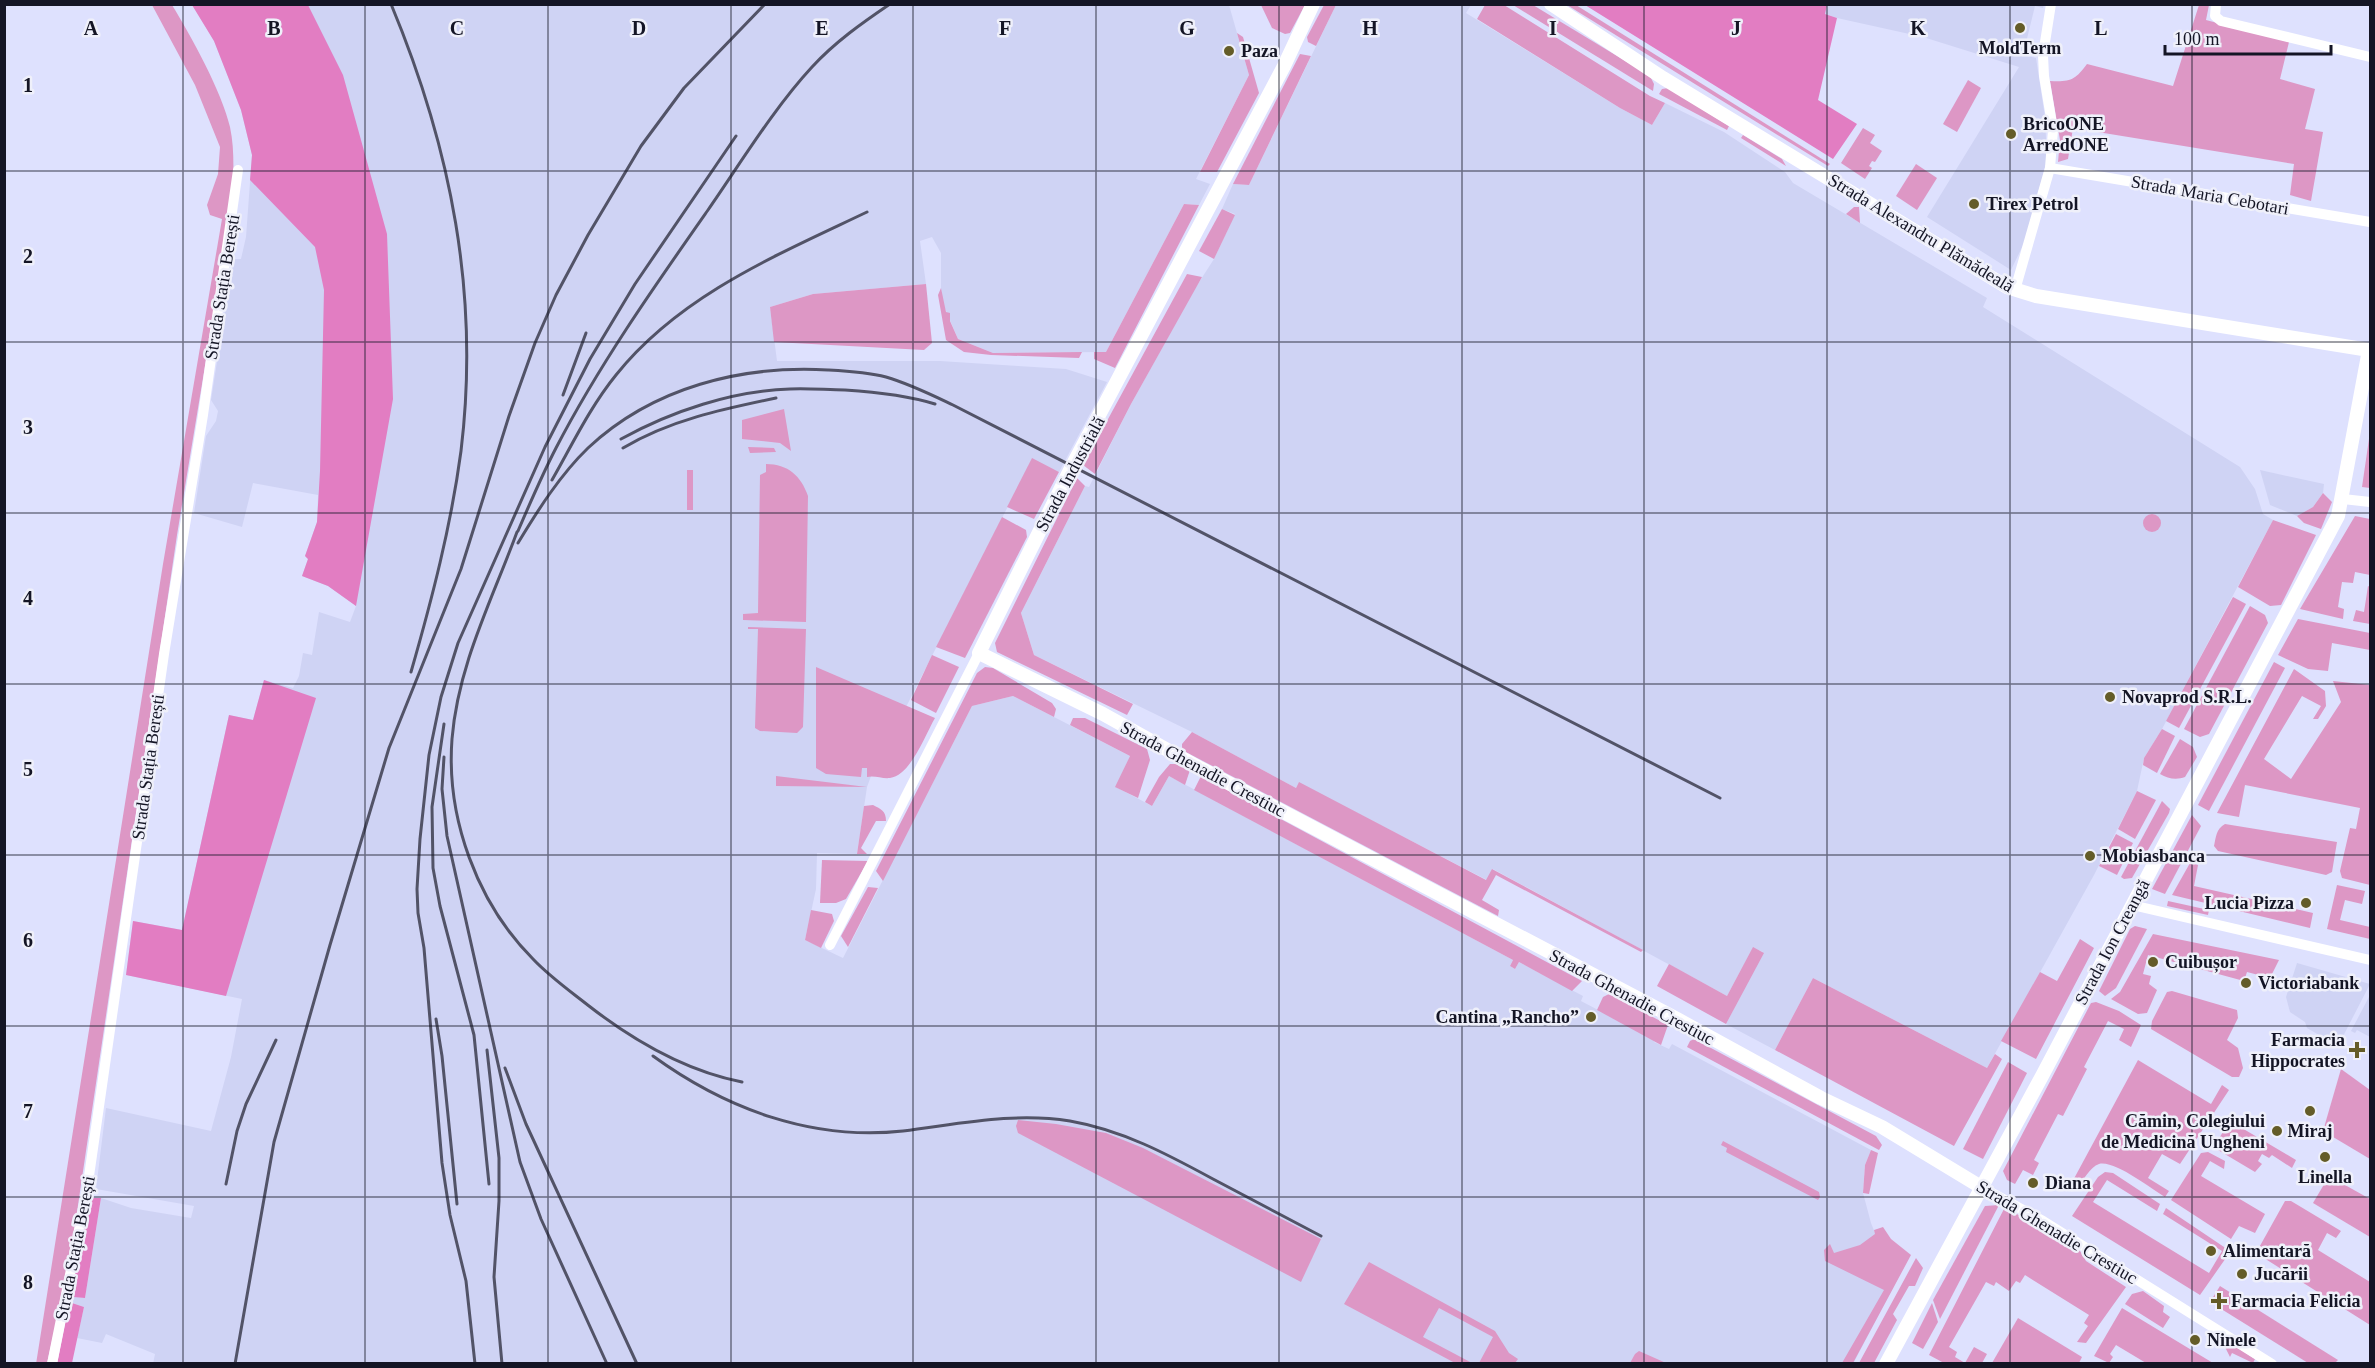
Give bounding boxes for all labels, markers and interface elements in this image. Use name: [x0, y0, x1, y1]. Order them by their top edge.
text: A: [84, 17, 99, 39]
text: B: [267, 17, 281, 39]
text: C: [450, 17, 464, 39]
text: D: [632, 17, 646, 39]
text: E: [815, 17, 829, 39]
text: F: [999, 17, 1011, 39]
text: G: [1179, 17, 1195, 39]
text: H: [1362, 17, 1378, 39]
text: I: [1549, 17, 1557, 39]
text: J: [1731, 17, 1741, 39]
text: K: [1910, 17, 1926, 39]
text: L: [2094, 17, 2108, 39]
scale bar: [2165, 18, 2332, 56]
marker: MoldTerm: [2013, 21, 2027, 35]
text: 100 m: [2174, 29, 2220, 49]
place label: MoldTerm: [1979, 38, 2061, 58]
place label: Paza: [1241, 41, 1278, 61]
marker: Paza: [1222, 44, 1236, 58]
text: 1: [23, 74, 33, 96]
place label: BricoONE ArredONE: [2023, 114, 2109, 155]
marker: BricoONE ArredONE: [2004, 127, 2018, 141]
street label: Strada Alexandru Plămădeală: [1825, 170, 2017, 296]
street label: Strada Maria Cebotari: [2130, 171, 2290, 219]
place label: Tirex Petrol: [1986, 194, 2078, 214]
marker: Tirex Petrol: [1967, 197, 1981, 211]
street label: Strada Stația Berești: [201, 213, 243, 361]
text: 2: [23, 245, 33, 267]
street label: Strada Industrială: [1031, 413, 1109, 535]
text: 3: [23, 416, 33, 438]
text: 4: [23, 587, 33, 609]
place label: Novaprod S.R.L.: [2122, 687, 2252, 707]
marker: Novaprod S.R.L.: [2103, 690, 2117, 704]
street label: Strada Stația Berești: [128, 693, 168, 841]
street label: Strada Ghenadie Crestiuc: [1117, 717, 1289, 821]
text: 5: [23, 758, 33, 780]
place label: Mobiasbanca: [2102, 846, 2205, 866]
marker: Mobiasbanca: [2083, 849, 2097, 863]
street label: Strada Ion Creangă: [2071, 876, 2153, 1008]
place label: Lucia Pizza: [2205, 893, 2294, 913]
marker: Lucia Pizza: [2299, 896, 2313, 910]
text: 6: [23, 929, 33, 951]
street label: Strada Ghenadie Crestiuc: [1546, 945, 1718, 1049]
place label: Cuibușor: [2165, 952, 2237, 973]
marker: Cuibușor: [2146, 955, 2160, 969]
place label: Victoriabank: [2258, 973, 2359, 993]
marker: Victoriabank: [2239, 976, 2253, 990]
place label: Cantina „Rancho”: [1435, 1007, 1579, 1027]
marker: Cantina „Rancho”: [1584, 1010, 1598, 1024]
place label: Farmacia Hippocrates: [2251, 1030, 2345, 1071]
marker: Farmacia Hippocrates: [2350, 1043, 2364, 1057]
text: 7: [23, 1100, 33, 1122]
marker: Miraj: [2303, 1104, 2317, 1118]
place label: Cămin, Colegiului de Medicină Ungheni: [2101, 1111, 2265, 1152]
place label: Miraj: [2288, 1121, 2332, 1141]
marker: Cămin, Colegiului de Medicină Ungheni: [2270, 1124, 2284, 1138]
marker: Linella: [2318, 1150, 2332, 1164]
place label: Linella: [2298, 1167, 2352, 1187]
place label: Diana: [2045, 1173, 2091, 1193]
street label: Strada Stația Berești: [51, 1174, 99, 1322]
street label: Strada Ghenadie Crestiuc: [1973, 1176, 2141, 1288]
marker: Diana: [2026, 1176, 2040, 1190]
place label: Alimentară: [2223, 1241, 2311, 1261]
marker: Alimentară: [2204, 1244, 2218, 1258]
place label: Jucării: [2254, 1264, 2308, 1284]
marker: Jucării: [2235, 1267, 2249, 1281]
text: 8: [23, 1271, 33, 1293]
place label: Farmacia Felicia: [2231, 1291, 2360, 1311]
marker: Farmacia Felicia: [2212, 1294, 2226, 1308]
place label: Ninele: [2207, 1330, 2256, 1350]
marker: Ninele: [2188, 1333, 2202, 1347]

